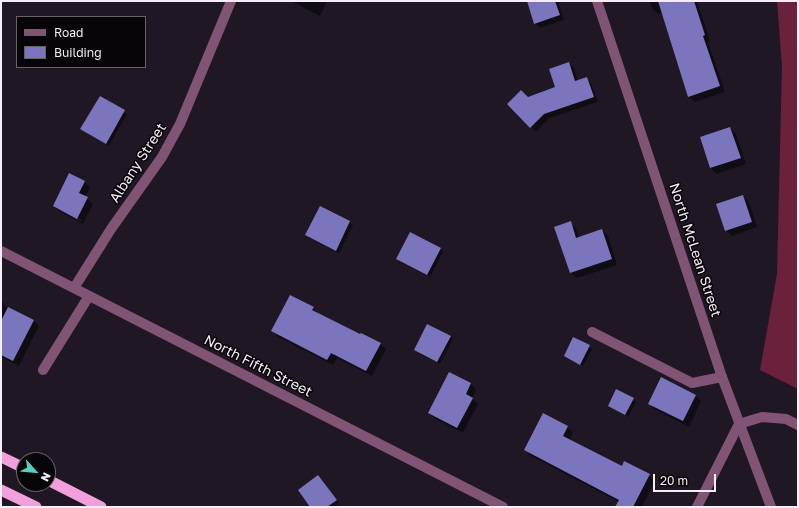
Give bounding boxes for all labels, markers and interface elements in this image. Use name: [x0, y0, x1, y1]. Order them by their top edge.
legend: [16, 16, 146, 68]
text: Road: [54, 25, 83, 40]
text: Building: [54, 45, 102, 60]
street label: Albany Street: [106, 120, 170, 206]
street label: North McLean Street: [665, 181, 725, 319]
street label: North Fifth Street: [201, 332, 315, 400]
north arrow: [16, 452, 56, 492]
scale bar: [655, 466, 718, 492]
text: N: [39, 471, 54, 484]
text: 20 m: [660, 473, 688, 488]

